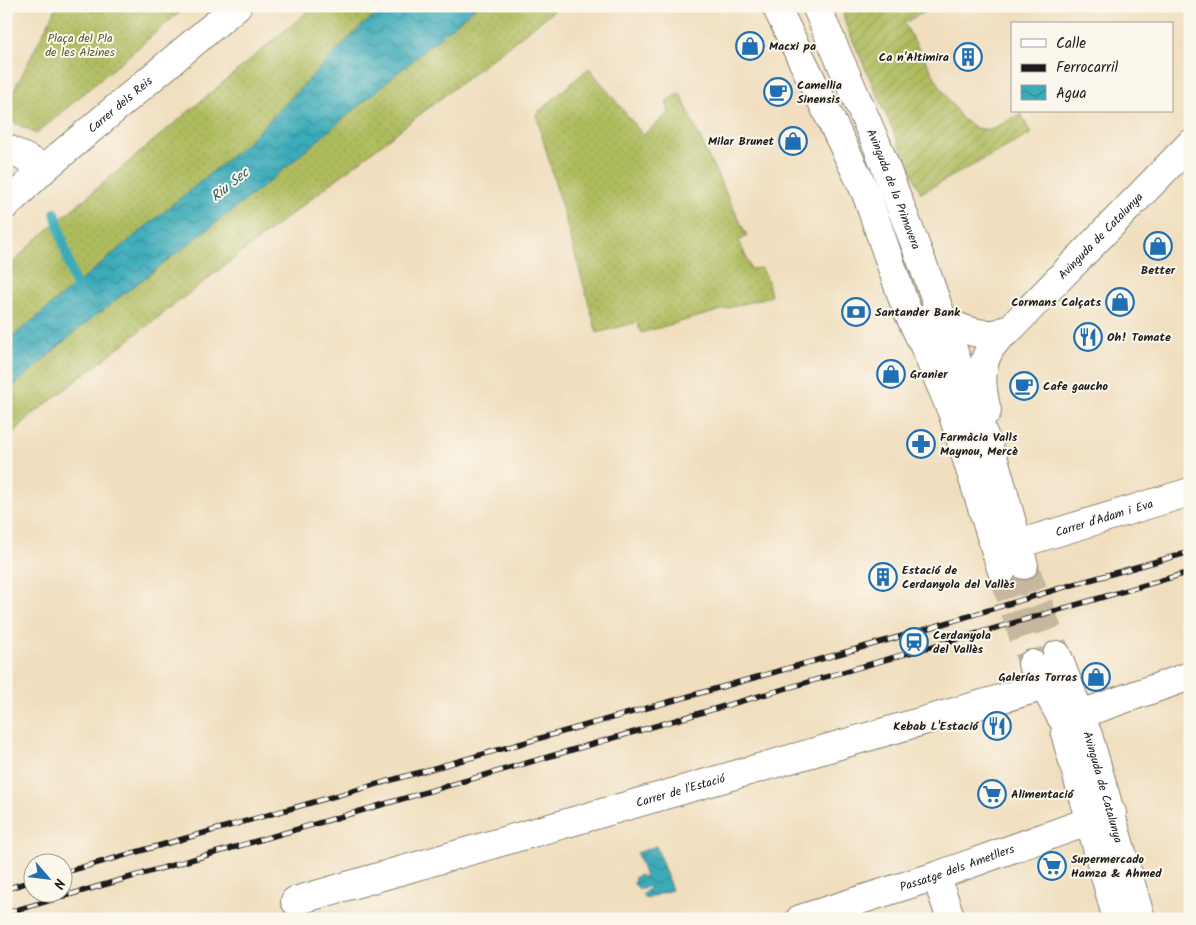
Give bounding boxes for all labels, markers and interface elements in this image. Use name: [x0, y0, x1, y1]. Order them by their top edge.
legend: [1011, 22, 1174, 112]
park label: Plaça del Pla de les Alzines: [45, 29, 115, 62]
shop icon: Macxi pa: [735, 31, 765, 61]
text: Calle: [1056, 32, 1086, 56]
place label: Macxi pa: [769, 37, 816, 56]
building icon: Ca n'Altimira: [953, 42, 983, 72]
place label: Ca n'Altimira: [879, 48, 949, 67]
text: Ferrocarril: [1056, 56, 1119, 80]
street label: Carrer dels Reis: [83, 72, 157, 138]
place label: Camellia Sinensis: [797, 76, 842, 109]
cafe icon: Camellia Sinensis: [763, 77, 793, 107]
text: Agua: [1056, 82, 1087, 106]
shop icon: Milar Brunet: [778, 126, 808, 156]
street label: Avinguda de la Primavera: [862, 126, 926, 253]
place label: Milar Brunet: [708, 132, 775, 151]
water label: Riu Sec: [206, 162, 255, 207]
street label: Avinguda de Catalunya: [1054, 188, 1148, 284]
shop icon: Better: [1143, 231, 1173, 261]
place label: Better: [1141, 261, 1176, 280]
shop icon: Cormans Calçats: [1105, 287, 1135, 317]
place label: Cormans Calçats: [1011, 293, 1101, 312]
bank icon: Santander Bank: [841, 297, 871, 327]
place label: Santander Bank: [875, 303, 961, 322]
restaurant icon: Oh! Tomate: [1073, 322, 1103, 352]
place label: Oh! Tomate: [1107, 328, 1171, 347]
shop icon: Granier: [876, 359, 906, 389]
place label: Granier: [910, 365, 948, 384]
cafe icon: Cafe gaucho: [1009, 371, 1039, 401]
place label: Cafe gaucho: [1043, 377, 1109, 396]
place label: Farmàcia Valls Maynou, Mercè: [940, 428, 1018, 461]
pharmacy icon: Farmàcia Valls Maynou, Mercè: [906, 429, 936, 459]
street label: Carrer d'Adam i Eva: [1053, 494, 1156, 542]
place label: Estació de Cerdanyola del Vallès: [902, 561, 1015, 594]
building icon: Estació de Cerdanyola del Vallès: [868, 562, 898, 592]
place label: Cerdanyola del Vallès: [933, 626, 991, 659]
station icon: Cerdanyola del Vallès: [899, 627, 929, 657]
shop icon: Galerías Torras: [1081, 662, 1111, 692]
place label: Galerías Torras: [998, 668, 1077, 687]
restaurant icon: Kebab L'Estació: [982, 711, 1012, 741]
place label: Kebab L'Estació: [893, 717, 980, 736]
street label: Avinguda de Catalunya: [1078, 729, 1128, 845]
street label: Carrer de l'Estació: [634, 769, 728, 812]
supermarket icon: Alimentació: [977, 779, 1007, 809]
place label: Alimentació: [1011, 785, 1075, 804]
street label: Passatge dels Ametllers: [897, 839, 1017, 896]
place label: Supermercado Hamza & Ahmed: [1071, 850, 1162, 883]
supermarket icon: Supermercado Hamza & Ahmed: [1037, 851, 1067, 881]
north arrow: [22, 852, 72, 902]
text: N: [47, 875, 70, 893]

